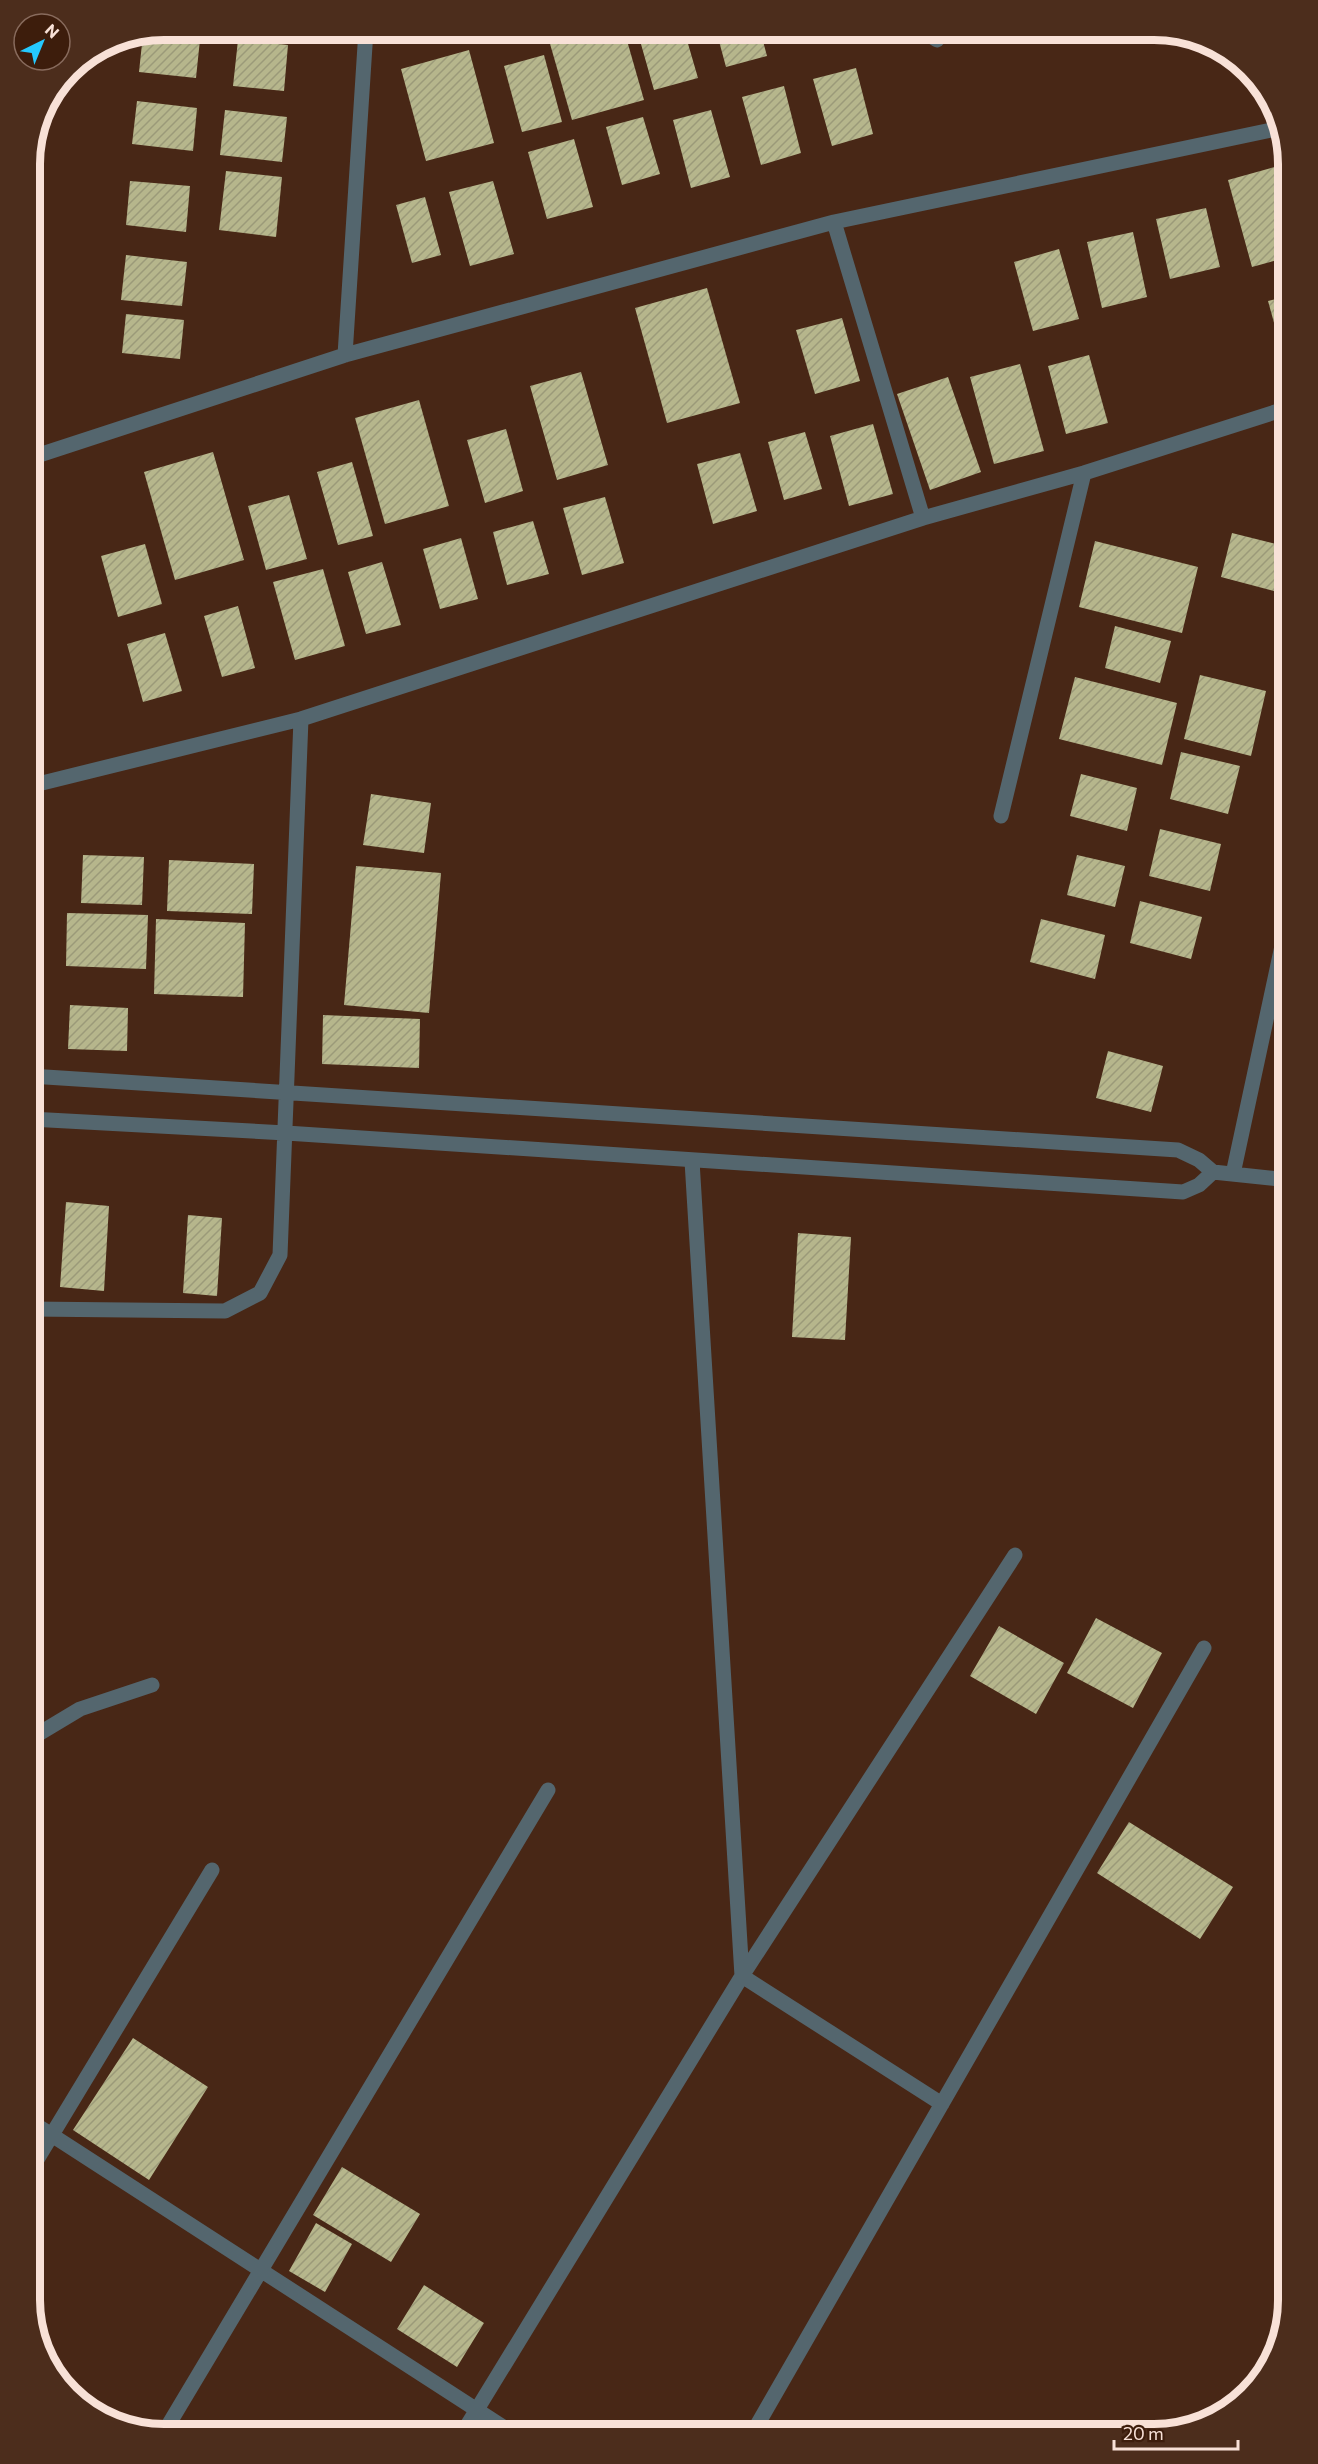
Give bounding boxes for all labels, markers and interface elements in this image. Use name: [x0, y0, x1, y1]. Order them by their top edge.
north arrow: [12, 12, 72, 72]
text: N: [42, 20, 63, 42]
scale bar: [1114, 2413, 1238, 2451]
text: 20 m: [1123, 2422, 1164, 2444]

